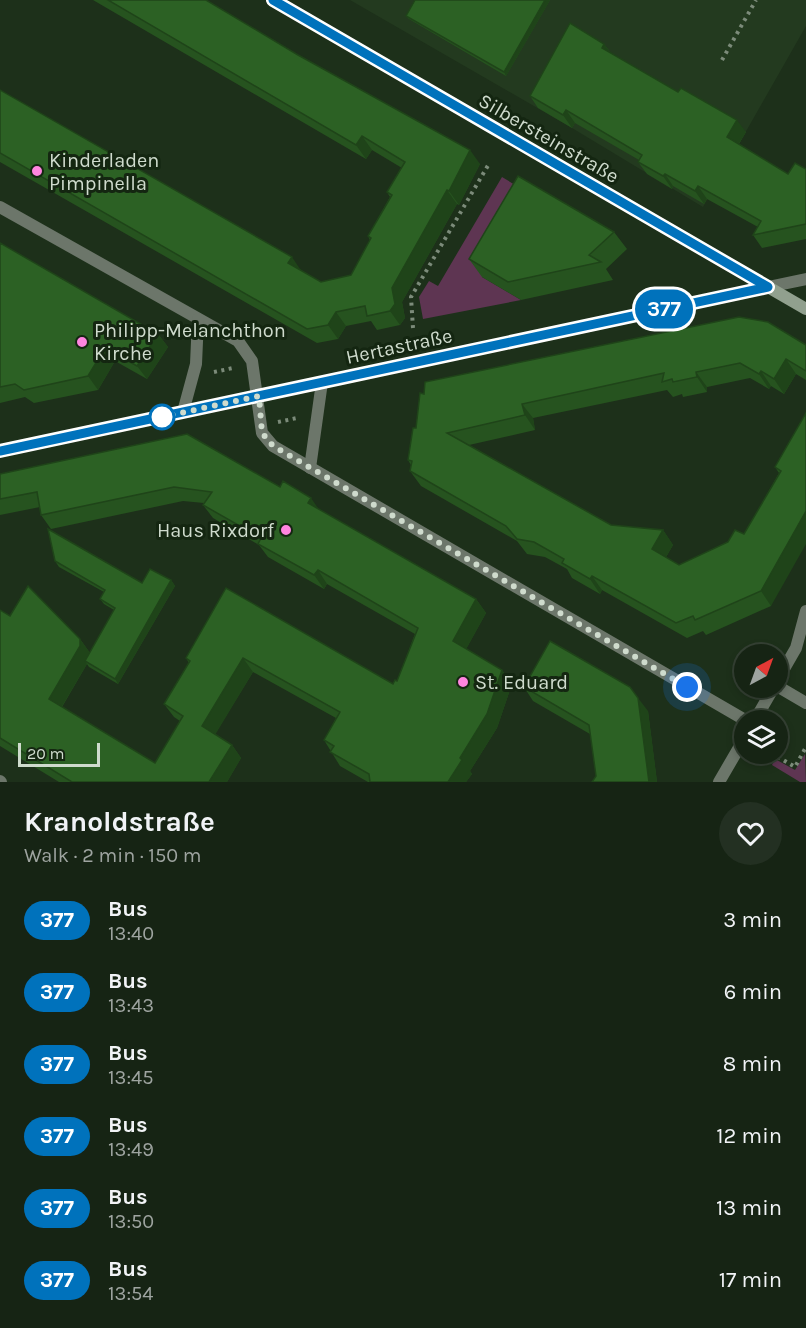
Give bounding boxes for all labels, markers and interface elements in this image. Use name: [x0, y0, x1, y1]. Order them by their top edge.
street label: Silbersteinstraße: [475, 89, 623, 188]
place label: Kinderladen Pimpinella: [49, 149, 159, 195]
marker: Kinderladen Pimpinella: [30, 164, 44, 178]
line badge: 377: [630, 290, 698, 328]
text: 377: [647, 297, 681, 321]
place label: Philipp-Melanchthon Kirche: [94, 319, 286, 365]
street label: Hertastraße: [344, 324, 454, 369]
marker: Philipp-Melanchthon Kirche: [75, 335, 89, 349]
unlabelled marker: [149, 404, 175, 430]
place label: Haus Rixdorf: [157, 519, 274, 542]
marker: Haus Rixdorf: [279, 523, 293, 537]
north arrow: [734, 644, 788, 698]
map controls: [734, 644, 788, 764]
place label: St. Eduard: [475, 671, 568, 694]
your location: [672, 672, 702, 702]
marker: St. Eduard: [456, 675, 470, 689]
button: layers: [734, 710, 788, 764]
scale bar: [18, 740, 100, 768]
text: 20 m: [27, 744, 65, 763]
button: heart: [719, 802, 782, 865]
text: Kranoldstraße: [24, 805, 215, 838]
text: Walk · 2 min · 150 m: [24, 844, 202, 867]
text: Bus: [108, 896, 148, 922]
text: 3 min: [723, 907, 782, 933]
text: 377: [40, 908, 74, 932]
text: 13:40: [108, 922, 154, 945]
text: Bus: [108, 968, 148, 994]
text: 6 min: [724, 979, 782, 1005]
text: 377: [40, 980, 74, 1004]
text: 13:43: [108, 994, 154, 1017]
text: Bus: [108, 1040, 148, 1066]
text: 8 min: [723, 1051, 782, 1077]
text: 377: [40, 1052, 74, 1076]
text: 13:45: [108, 1066, 154, 1089]
text: Bus: [108, 1112, 148, 1138]
text: 12 min: [716, 1123, 782, 1149]
text: 377: [40, 1124, 74, 1148]
text: 13:49: [108, 1138, 154, 1161]
text: Bus: [108, 1184, 148, 1210]
text: 13 min: [716, 1195, 782, 1221]
text: 377: [40, 1196, 74, 1220]
text: 13:50: [108, 1210, 154, 1233]
text: Bus: [108, 1256, 148, 1282]
text: 17 min: [719, 1267, 782, 1293]
text: 377: [40, 1268, 74, 1292]
text: 13:54: [108, 1282, 154, 1305]

